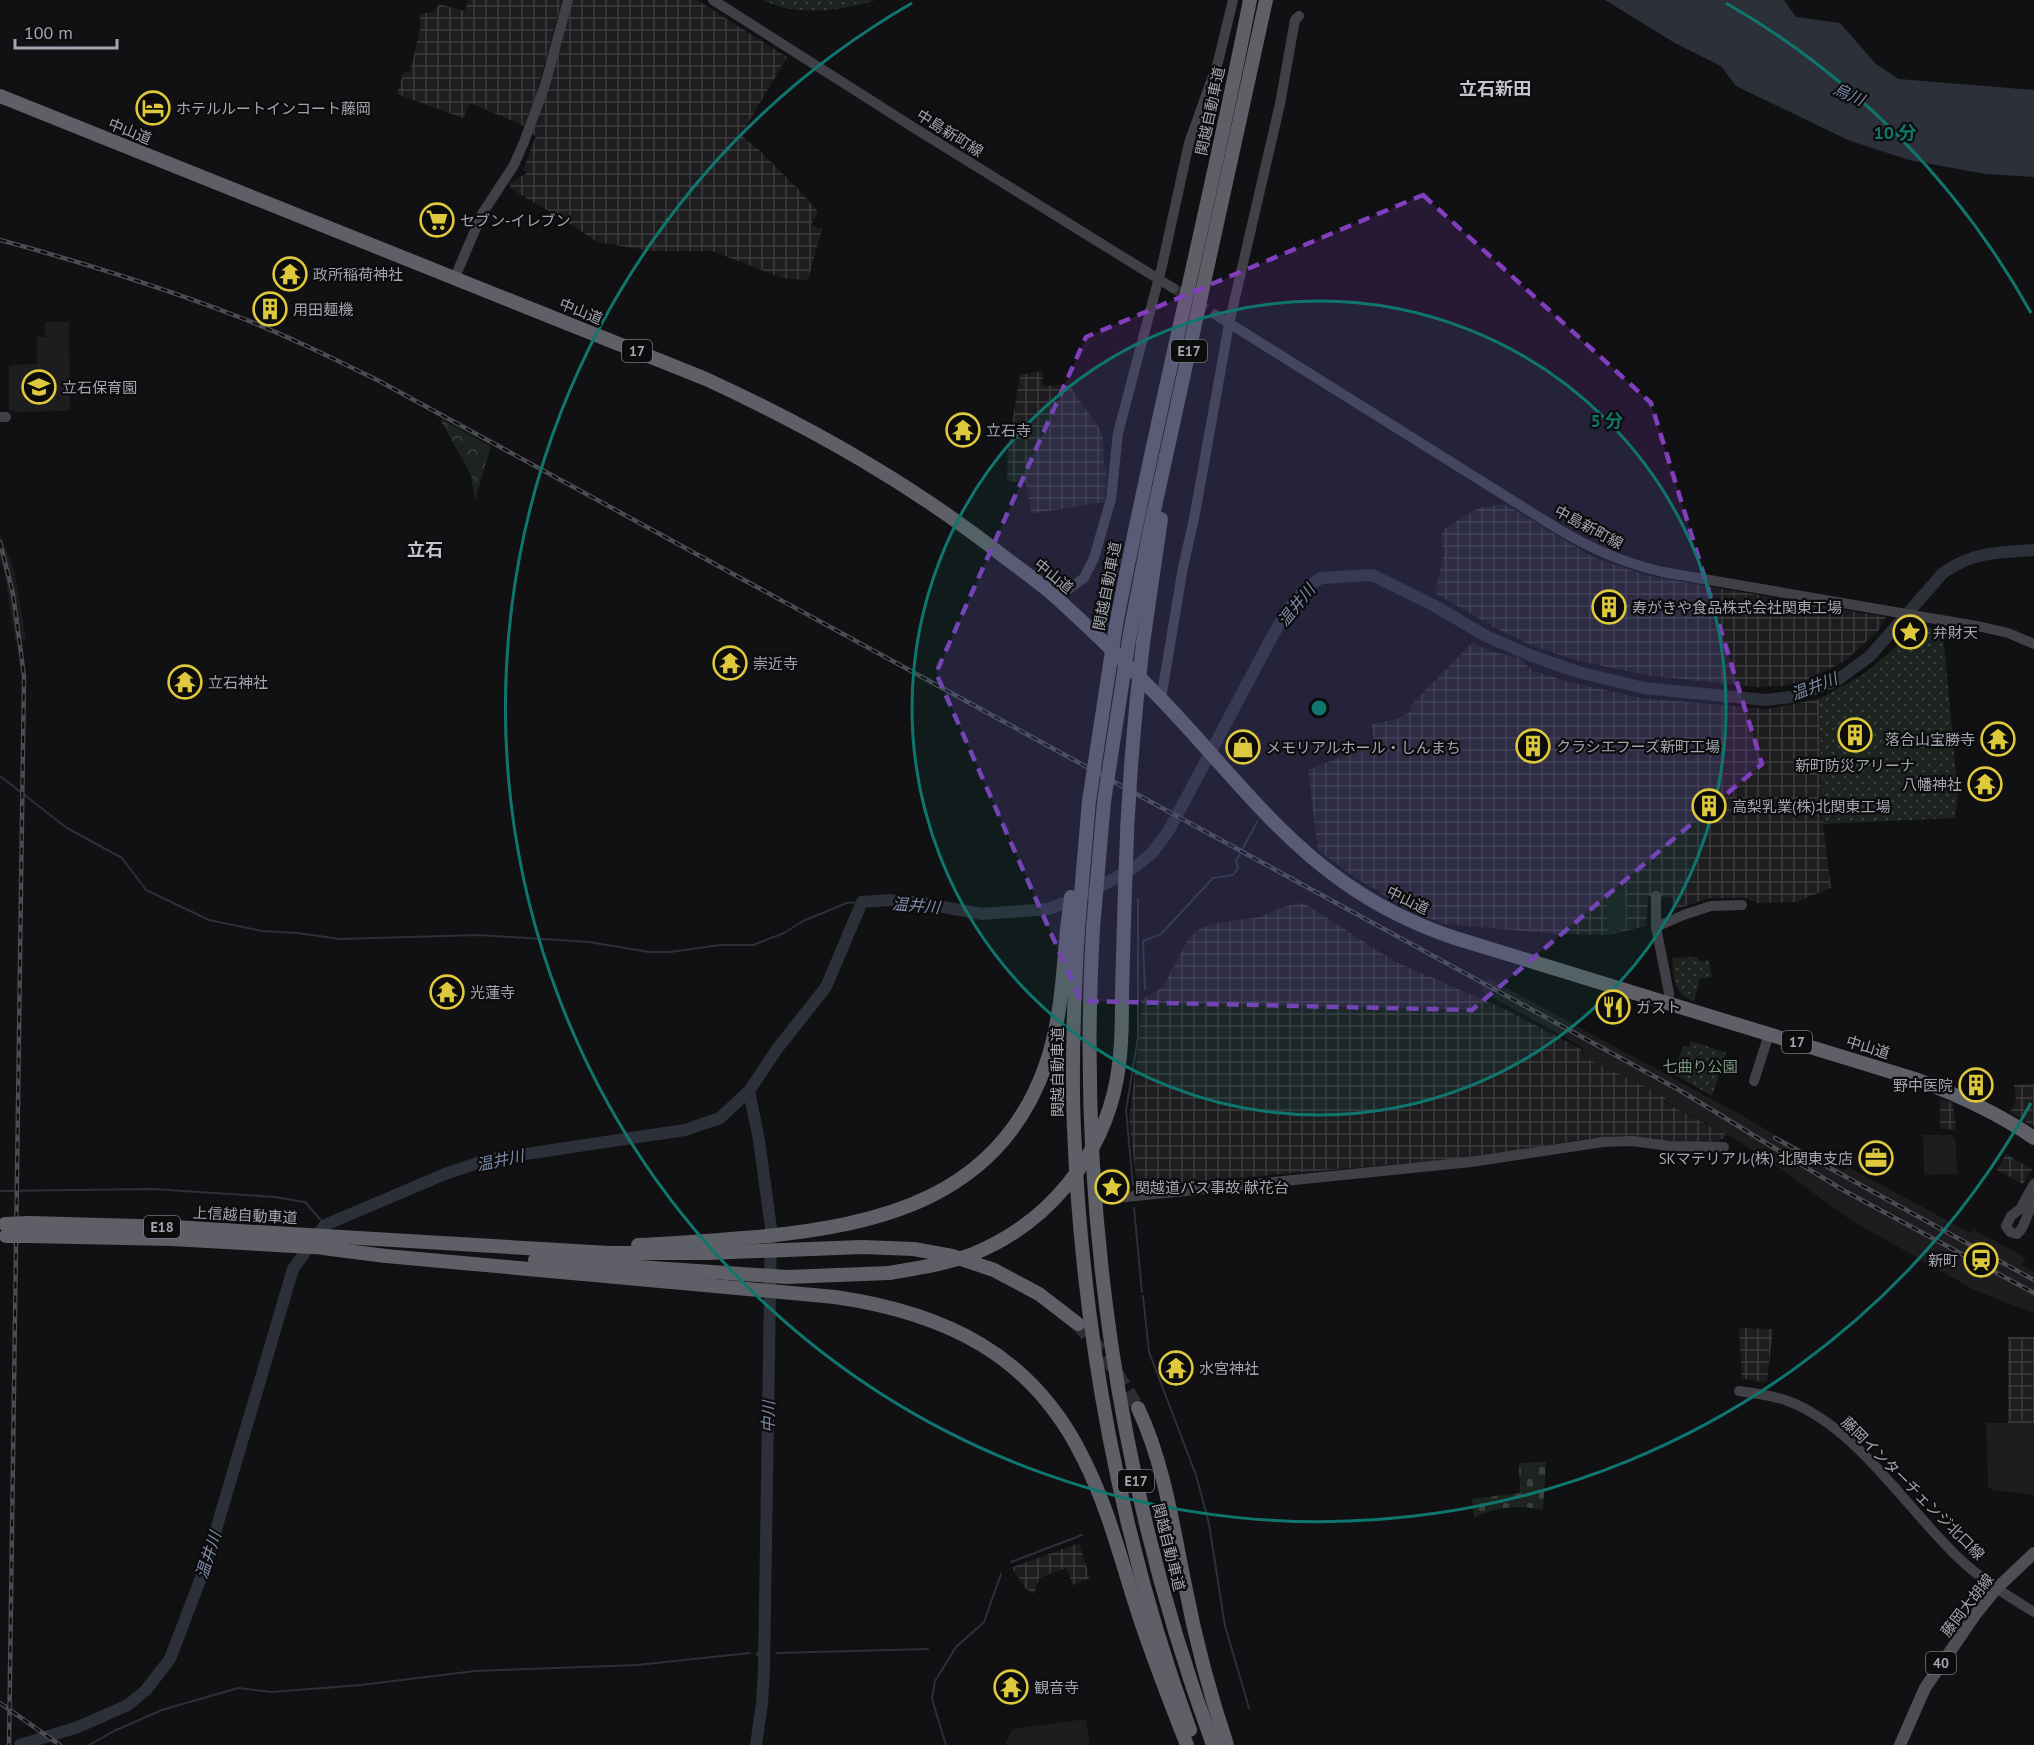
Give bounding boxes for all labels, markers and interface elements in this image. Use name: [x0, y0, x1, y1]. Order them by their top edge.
scale bar: [15, 12, 117, 50]
text: 100 m: [24, 21, 73, 44]
street label: 関越自動車道: [1191, 65, 1229, 157]
district label: 立石新田: [1459, 77, 1531, 100]
water label: 烏川: [1830, 78, 1870, 110]
hotel icon: ホテルルートインコート藤岡: [135, 90, 171, 126]
place label: ホテルルートインコート藤岡: [176, 99, 371, 118]
street label: 中島新町線: [913, 105, 987, 161]
street label: 中山道: [106, 114, 154, 148]
text: 10 分: [1874, 121, 1916, 144]
supermarket icon: セブン-イレブン: [419, 202, 455, 238]
place label: セブン-イレブン: [460, 211, 570, 230]
temple icon: 政所稲荷神社: [272, 256, 308, 292]
place label: 政所稲荷神社: [313, 265, 403, 284]
building icon: 用田麺機: [252, 291, 288, 327]
street label: 中山道: [557, 294, 605, 328]
place label: 用田麺機: [293, 300, 353, 319]
road number: 17: [622, 340, 652, 362]
road number: E17: [1171, 340, 1207, 362]
school or university icon: 立石保育園: [21, 369, 57, 405]
place label: 立石保育園: [62, 378, 137, 397]
text: 5 分: [1591, 409, 1623, 432]
temple icon: 立石寺: [945, 412, 981, 448]
place label: 立石寺: [986, 421, 1031, 440]
street label: 中島新町線: [1551, 501, 1627, 553]
district label: 立石: [407, 538, 443, 561]
street label: 関越自動車道: [1089, 540, 1125, 632]
street label: 中山道: [1031, 554, 1077, 598]
water label: 温井川: [1273, 579, 1320, 630]
building icon: 寿がきや食品株式会社関東工場: [1591, 589, 1627, 625]
place label: 寿がきや食品株式会社関東工場: [1632, 598, 1842, 617]
place icon: 弁財天: [1892, 614, 1928, 650]
place label: 弁財天: [1933, 623, 1978, 642]
temple icon: 崇近寺: [712, 645, 748, 681]
place label: 崇近寺: [753, 654, 798, 673]
temple icon: 立石神社: [167, 664, 203, 700]
water label: 温井川: [1788, 667, 1842, 704]
place label: 立石神社: [208, 673, 268, 692]
centre of rings: [1309, 698, 1329, 718]
building icon: 新町防災アリーナ: [1837, 717, 1873, 753]
temple icon: 落合山宝勝寺: [1980, 721, 2016, 757]
building icon: クラシエフーズ新町工場: [1515, 728, 1551, 764]
shop icon: メモリアルホール・しんまち: [1225, 729, 1261, 765]
place label: 落合山宝勝寺: [1885, 730, 1975, 749]
place label: クラシエフーズ新町工場: [1556, 737, 1720, 756]
place label: メモリアルホール・しんまち: [1266, 738, 1461, 757]
place label: 新町防災アリーナ: [1795, 756, 1915, 775]
temple icon: 八幡神社: [1967, 766, 2003, 802]
place label: 八幡神社: [1902, 775, 1962, 794]
building icon: 高梨乳業(株)北関東工場: [1691, 788, 1727, 824]
place label: 高梨乳業(株)北関東工場: [1732, 797, 1890, 816]
street label: 中山道: [1384, 882, 1432, 918]
water label: 温井川: [891, 893, 943, 917]
temple icon: 光蓮寺: [429, 974, 465, 1010]
place label: 光蓮寺: [470, 983, 515, 1002]
restaurant icon: ガスト: [1595, 989, 1631, 1025]
place label: ガスト: [1636, 998, 1681, 1017]
street label: 関越自動車道: [1048, 1027, 1067, 1117]
road number: 17: [1782, 1031, 1812, 1053]
street label: 中山道: [1844, 1031, 1892, 1063]
park label: 七曲り公園: [1662, 1057, 1738, 1076]
building icon: 野中医院: [1958, 1067, 1994, 1103]
place label: 野中医院: [1893, 1076, 1953, 1095]
office icon: SKマテリアル(株) 北関東支店: [1858, 1140, 1894, 1176]
water label: 温井川: [474, 1145, 528, 1175]
place label: SKマテリアル(株) 北関東支店: [1659, 1149, 1853, 1168]
place icon: 関越道バス事故 献花台: [1094, 1169, 1130, 1205]
place label: 関越道バス事故 献花台: [1135, 1178, 1289, 1197]
street label: 上信越自動車道: [192, 1203, 298, 1227]
road number: E18: [144, 1216, 180, 1238]
station icon: 新町: [1963, 1242, 1999, 1278]
place label: 新町: [1928, 1251, 1958, 1270]
temple icon: 水宮神社: [1158, 1350, 1194, 1386]
place label: 水宮神社: [1199, 1359, 1259, 1378]
water label: 中川: [758, 1399, 778, 1433]
street label: 藤岡インターチェンジ北口線: [1837, 1412, 1989, 1564]
road number: E17: [1118, 1470, 1154, 1492]
street label: 関越自動車道: [1149, 1501, 1189, 1593]
water label: 温井川: [191, 1527, 226, 1581]
street label: 藤岡大胡線: [1936, 1570, 1998, 1640]
road number: 40: [1926, 1652, 1956, 1674]
temple icon: 観音寺: [993, 1669, 1029, 1705]
place label: 観音寺: [1034, 1678, 1079, 1697]

